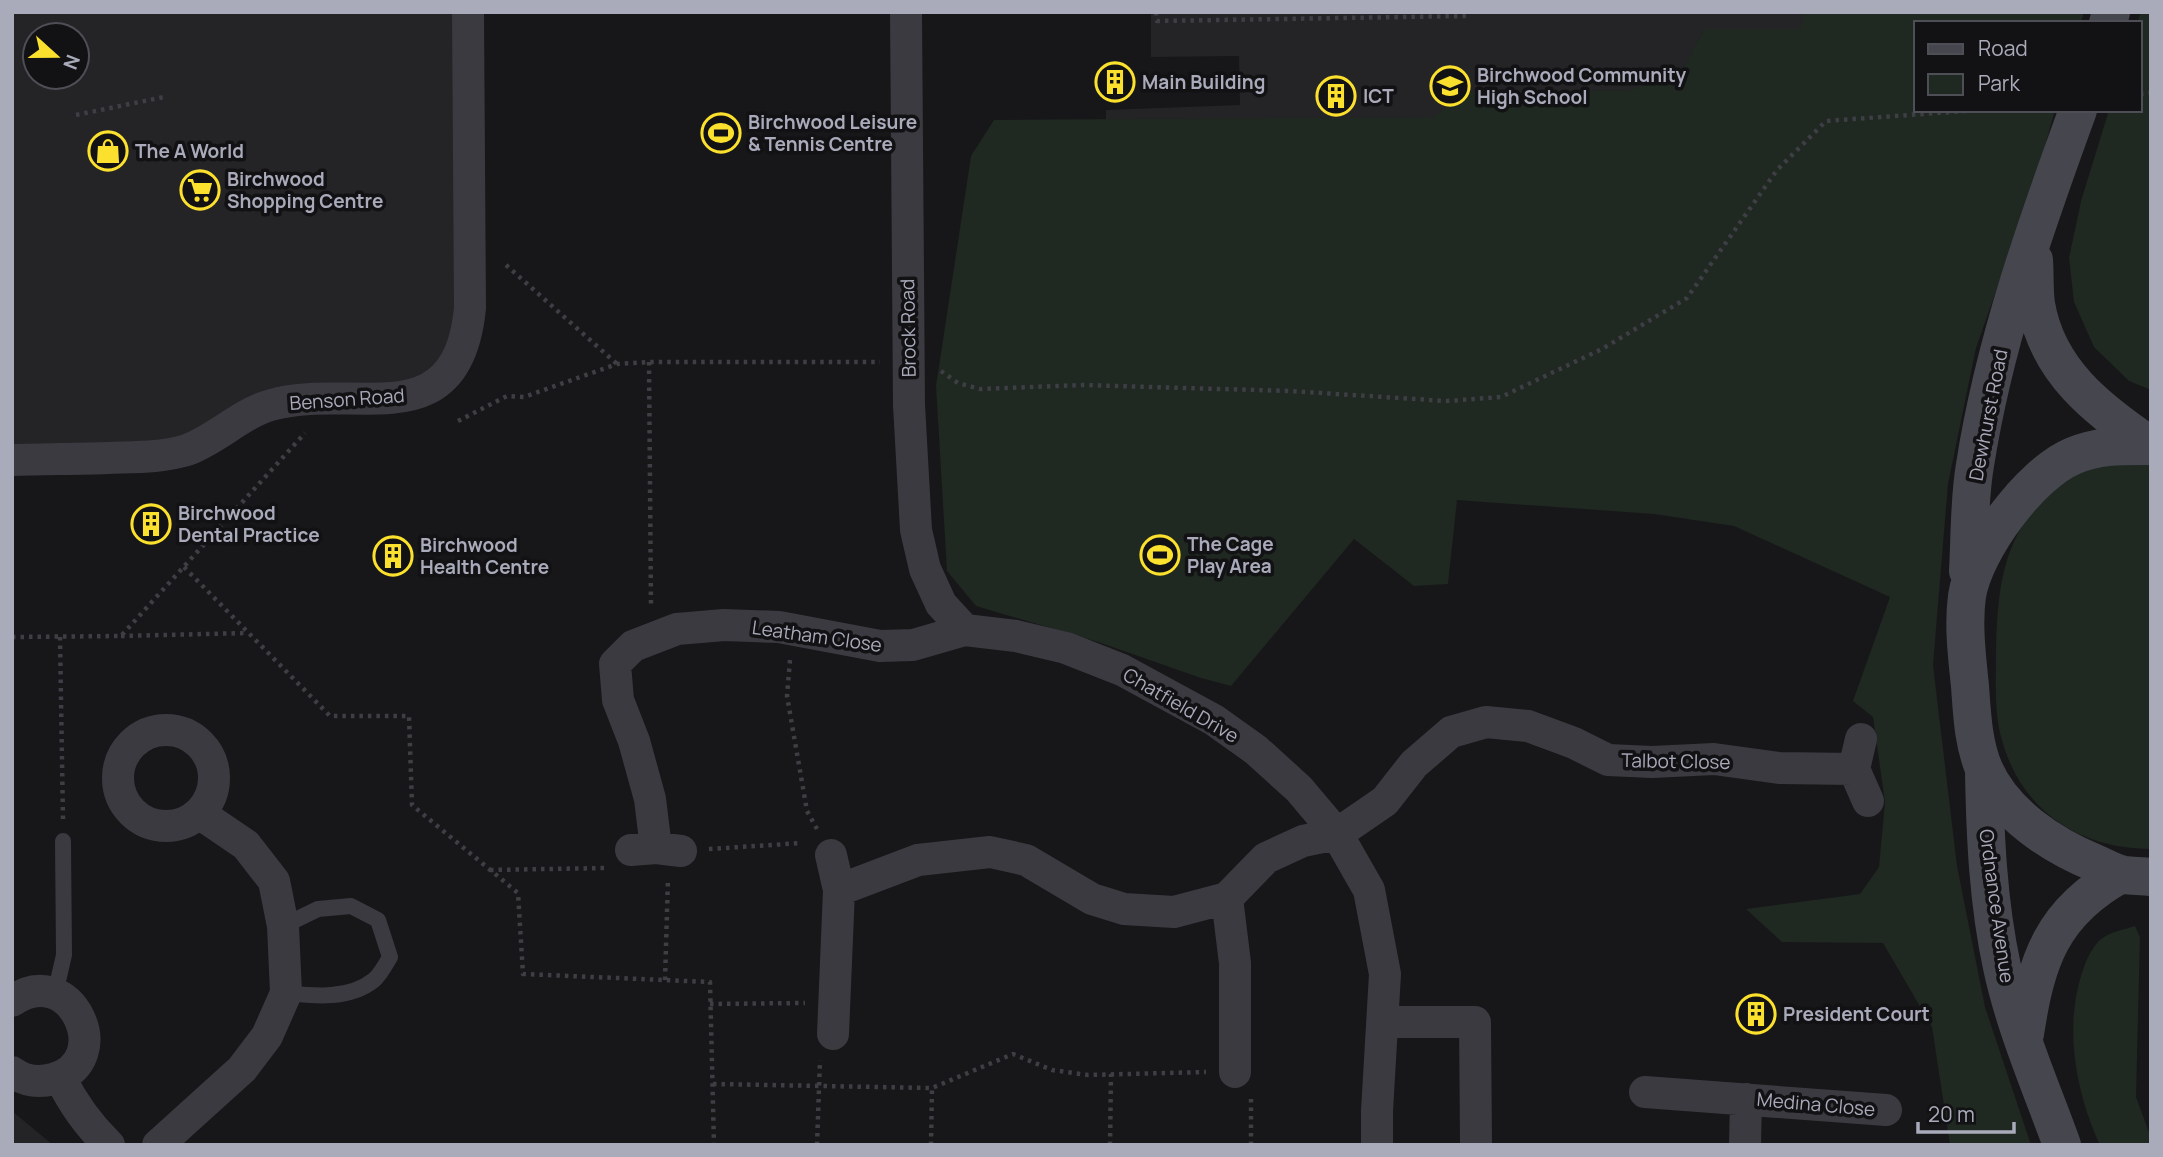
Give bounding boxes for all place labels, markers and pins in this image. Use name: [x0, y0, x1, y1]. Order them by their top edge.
building icon: Main Building: [1094, 61, 1136, 103]
place label: Birchwood Community High School: [1477, 62, 1686, 110]
school or university icon: Birchwood Community High School: [1429, 65, 1471, 107]
place label: Main Building: [1142, 69, 1265, 95]
building icon: ICT: [1315, 75, 1357, 117]
place label: ICT: [1363, 83, 1394, 109]
place label: Birchwood Leisure & Tennis Centre: [748, 109, 917, 157]
sports icon: Birchwood Leisure & Tennis Centre: [700, 112, 742, 154]
shop icon: The A World: [87, 130, 129, 172]
place label: The A World: [135, 138, 244, 164]
place label: Birchwood Shopping Centre: [227, 166, 383, 214]
supermarket icon: Birchwood Shopping Centre: [179, 169, 221, 211]
place label: Birchwood Dental Practice: [178, 500, 320, 548]
building icon: Birchwood Dental Practice: [130, 503, 172, 545]
place label: The Cage Play Area: [1187, 531, 1274, 579]
place label: Birchwood Health Centre: [420, 532, 549, 580]
sports icon: The Cage Play Area: [1139, 534, 1181, 576]
building icon: Birchwood Health Centre: [372, 535, 414, 577]
building icon: President Court: [1735, 993, 1777, 1035]
place label: President Court: [1783, 1001, 1930, 1027]

